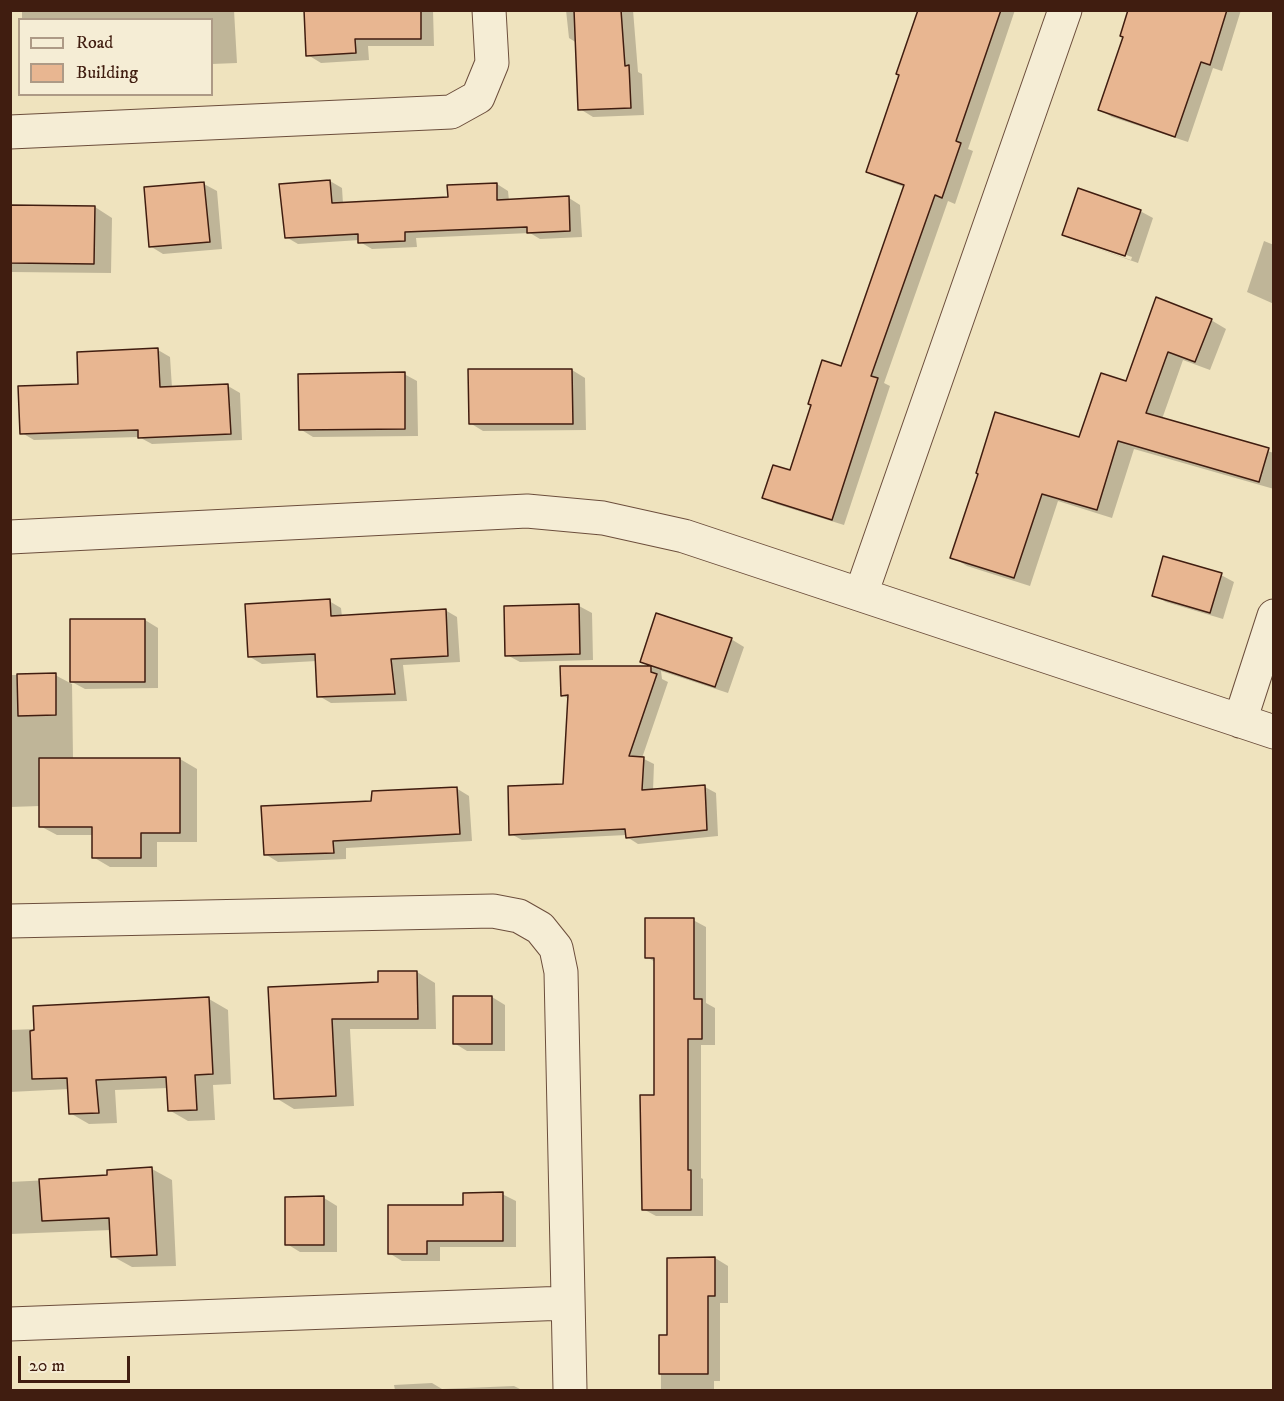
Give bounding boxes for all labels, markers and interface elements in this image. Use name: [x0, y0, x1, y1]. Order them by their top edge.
legend: [18, 18, 213, 96]
text: Road: [76, 32, 113, 54]
text: Building: [76, 62, 138, 84]
scale bar: [21, 1344, 134, 1382]
text: 20 m: [29, 1355, 65, 1377]

